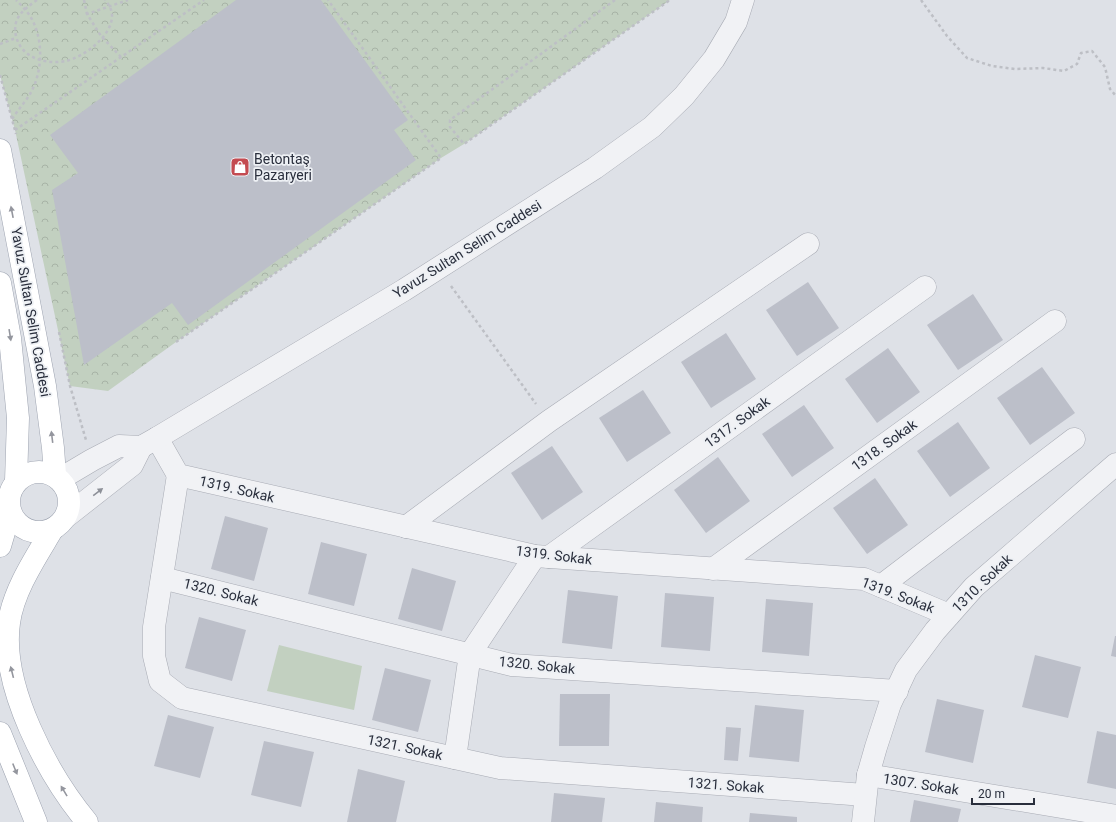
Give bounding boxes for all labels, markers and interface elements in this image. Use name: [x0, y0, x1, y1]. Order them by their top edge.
place label: Betontaş Pazaryeri: [254, 151, 312, 183]
shop icon: Betontaş Pazaryeri: [229, 156, 251, 178]
street label: Yavuz Sultan Selim Caddesi: [390, 197, 544, 301]
one-way arrow: [9, 206, 15, 218]
street label: Yavuz Sultan Selim Caddesi: [8, 226, 54, 398]
one-way arrow: [7, 329, 13, 341]
street label: 1317. Sokak: [701, 392, 773, 451]
street label: 1318. Sokak: [848, 415, 920, 474]
one-way arrow: [49, 430, 55, 443]
street label: 1319. Sokak: [198, 473, 277, 506]
one-way arrow: [92, 488, 103, 496]
street label: 1319. Sokak: [515, 542, 594, 568]
street label: 1310. Sokak: [949, 550, 1016, 615]
street label: 1319. Sokak: [859, 574, 938, 617]
street label: 1320. Sokak: [182, 575, 261, 609]
street label: 1320. Sokak: [498, 653, 577, 677]
one-way arrow: [9, 666, 15, 678]
street label: 1321. Sokak: [366, 731, 445, 763]
one-way arrow: [12, 764, 18, 776]
street label: 1307. Sokak: [882, 770, 961, 798]
street label: 1321. Sokak: [687, 774, 766, 796]
scale bar: [972, 780, 1034, 806]
one-way arrow: [60, 786, 68, 796]
text: 20 m: [978, 787, 1005, 801]

